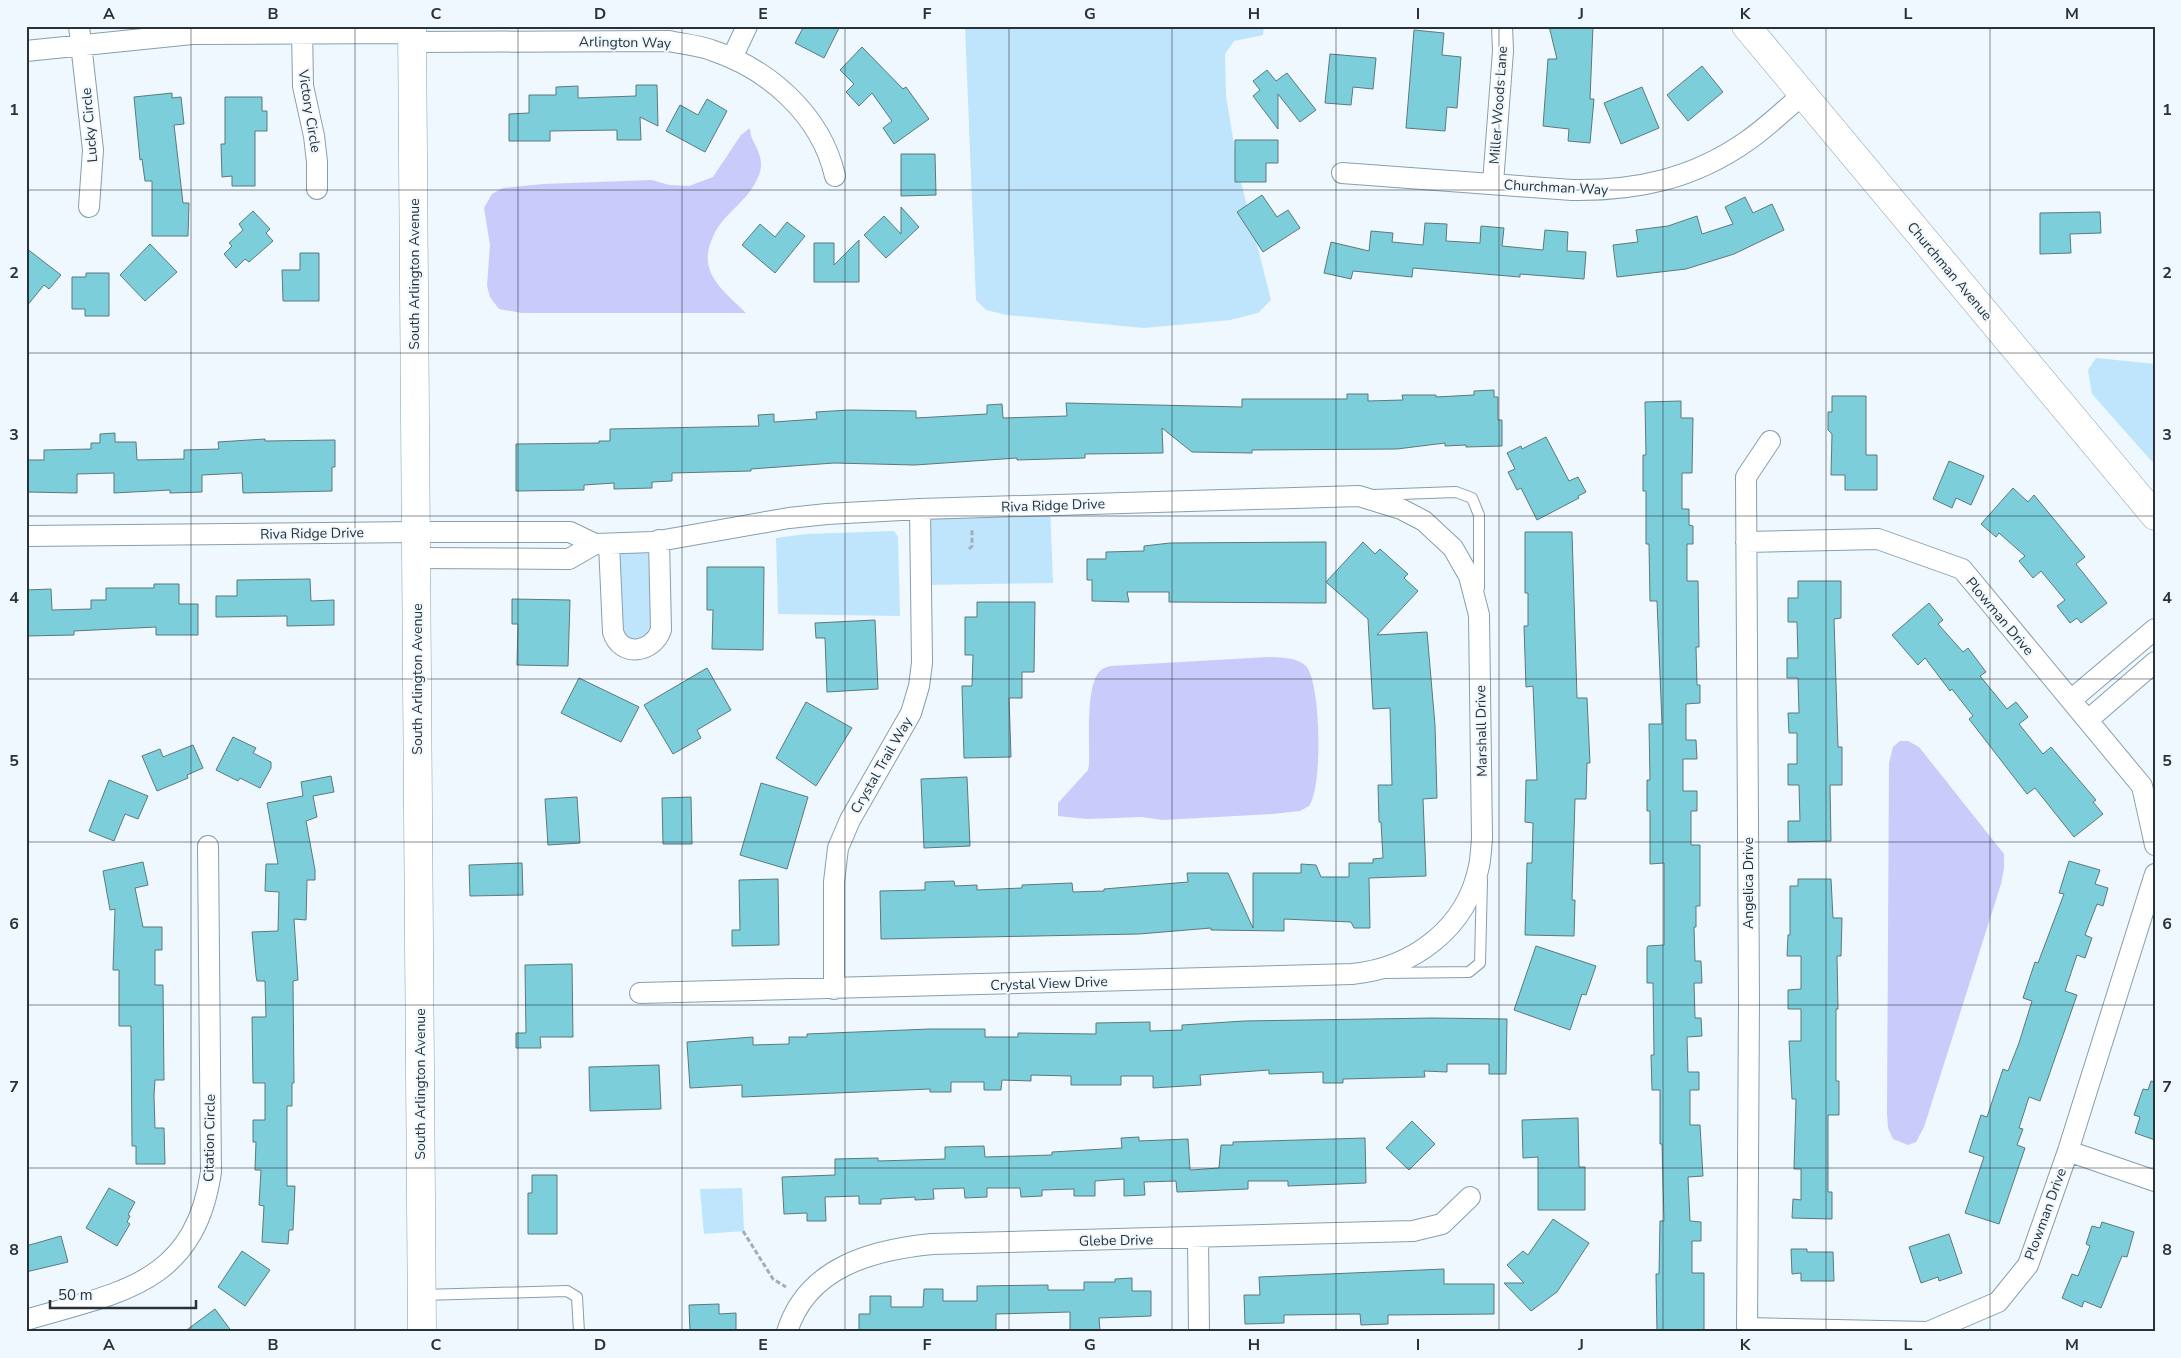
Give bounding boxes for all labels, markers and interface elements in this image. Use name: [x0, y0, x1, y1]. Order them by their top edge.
text: A: [103, 3, 115, 25]
text: B: [267, 3, 279, 25]
text: C: [431, 3, 442, 25]
text: D: [594, 3, 606, 25]
text: E: [758, 3, 768, 25]
text: F: [923, 3, 932, 25]
text: G: [1084, 3, 1096, 25]
text: H: [1248, 3, 1260, 25]
text: I: [1416, 3, 1420, 25]
text: J: [1577, 3, 1584, 25]
text: K: [1740, 3, 1752, 25]
text: L: [1904, 3, 1913, 25]
text: M: [2065, 3, 2079, 25]
street label: Arlington Way: [579, 32, 672, 53]
street label: Miller Woods Lane: [1485, 45, 1512, 165]
street label: Victory Circle: [293, 67, 325, 154]
street label: Lucky Circle: [77, 87, 102, 163]
text: 1: [9, 99, 19, 121]
text: 1: [2162, 99, 2172, 121]
street label: Churchman Way: [1503, 175, 1610, 200]
street label: South Arlington Avenue: [405, 198, 424, 350]
street label: Churchman Avenue: [1903, 218, 1996, 325]
text: 2: [9, 262, 19, 284]
text: 2: [2162, 262, 2172, 284]
text: 3: [9, 424, 19, 446]
text: 3: [2162, 424, 2172, 446]
street label: Riva Ridge Drive: [1001, 494, 1105, 517]
street label: Riva Ridge Drive: [260, 523, 364, 544]
street label: Plowman Drive: [1961, 573, 2038, 659]
text: 4: [9, 587, 19, 609]
text: 4: [2162, 587, 2172, 609]
street label: South Arlington Avenue: [408, 603, 427, 755]
street label: Marshall Drive: [1471, 685, 1492, 777]
street label: Crystal Trail Way: [846, 713, 917, 817]
text: 5: [9, 750, 19, 772]
text: 5: [2162, 750, 2172, 772]
street label: Angelica Drive: [1739, 837, 1758, 929]
text: 6: [9, 913, 19, 935]
text: 6: [2162, 913, 2172, 935]
street label: Crystal View Drive: [990, 972, 1108, 995]
street label: South Arlington Avenue: [411, 1008, 430, 1160]
text: 7: [9, 1076, 19, 1098]
text: 7: [2162, 1076, 2172, 1098]
street label: Citation Circle: [199, 1094, 220, 1182]
street label: Plowman Drive: [2020, 1166, 2071, 1263]
street label: Glebe Drive: [1079, 1230, 1153, 1251]
text: 8: [9, 1239, 19, 1261]
text: 8: [2162, 1239, 2172, 1261]
scale bar: [50, 1278, 196, 1310]
text: 50 m: [58, 1285, 93, 1305]
text: A: [103, 1334, 115, 1356]
text: B: [267, 1334, 279, 1356]
text: C: [431, 1334, 442, 1356]
text: D: [594, 1334, 606, 1356]
text: E: [758, 1334, 768, 1356]
text: F: [923, 1334, 932, 1356]
text: G: [1084, 1334, 1096, 1356]
text: H: [1248, 1334, 1260, 1356]
text: I: [1416, 1334, 1420, 1356]
text: J: [1577, 1334, 1584, 1356]
text: K: [1740, 1334, 1752, 1356]
text: L: [1904, 1334, 1913, 1356]
text: M: [2065, 1334, 2079, 1356]

